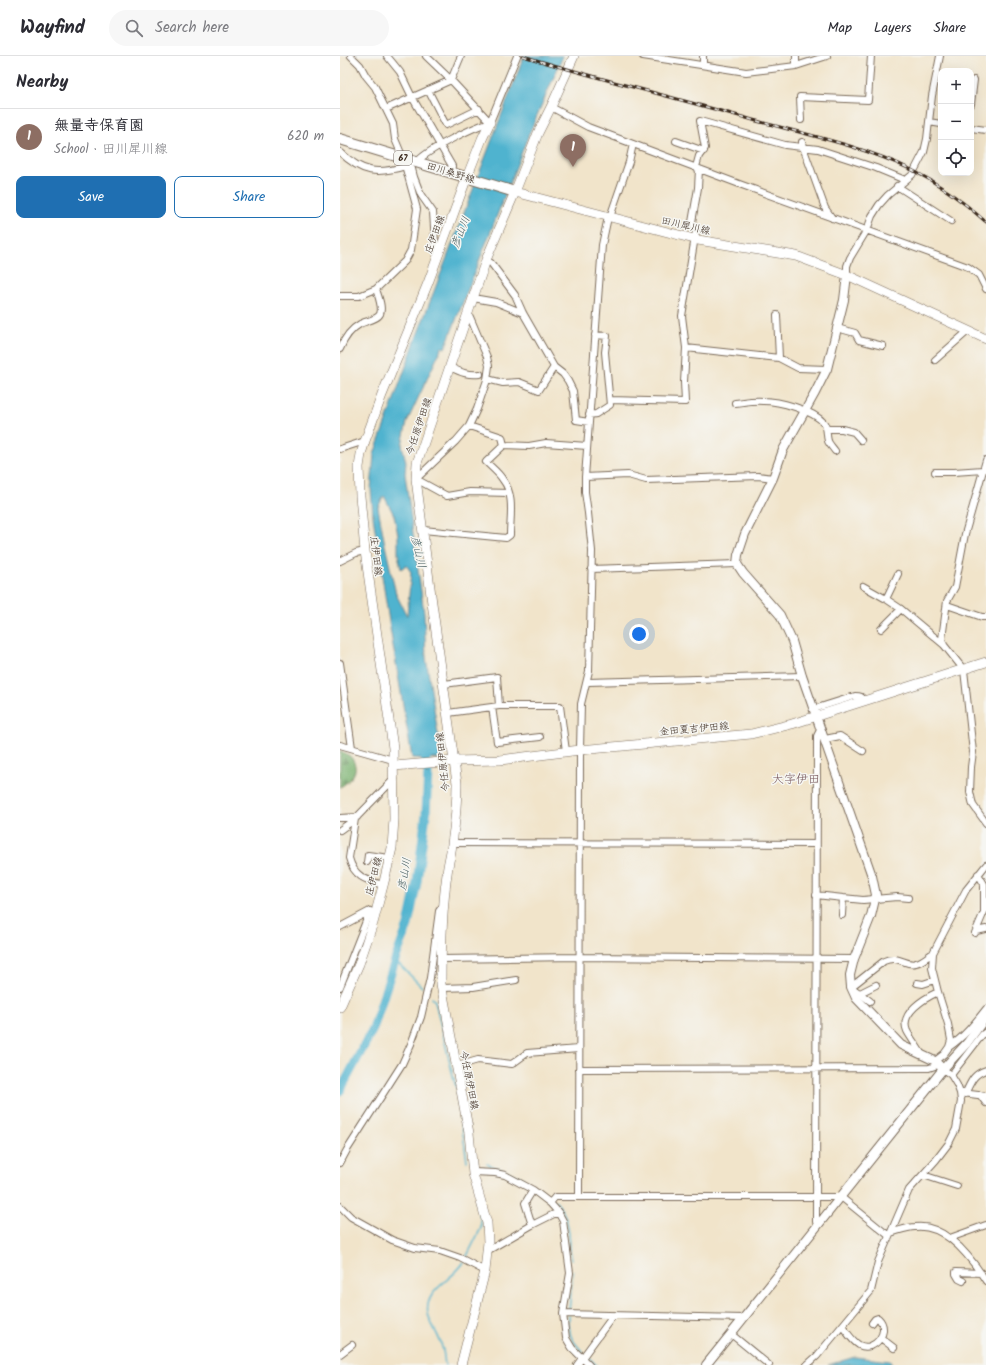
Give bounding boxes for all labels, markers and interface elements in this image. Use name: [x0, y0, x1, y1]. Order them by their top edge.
search box: [109, 10, 389, 46]
text: Wayfind: [20, 13, 85, 43]
text: Search here: [155, 16, 229, 40]
icon: search: [123, 17, 145, 39]
text: Map: [828, 17, 852, 39]
text: Layers: [874, 17, 912, 39]
text: Share: [934, 17, 966, 39]
map controls: [938, 68, 974, 176]
button: +: [938, 68, 974, 104]
text: Nearby: [16, 69, 68, 96]
button: −: [938, 104, 974, 140]
text: 無量寺保育園: [54, 114, 144, 138]
text: 1: [27, 126, 31, 147]
text: 620 m: [287, 126, 324, 147]
pin: 1: [560, 134, 586, 167]
text: School · 田川犀川線: [54, 139, 167, 160]
button: locate: [938, 140, 974, 176]
road number: 67: [394, 151, 412, 165]
street label: 田川桑野線: [424, 158, 477, 188]
button: Save: [16, 176, 166, 218]
button: Share: [174, 176, 324, 218]
street label: 庄伊田線: [421, 213, 449, 256]
street label: 田川犀川線: [660, 213, 712, 239]
water label: 彦山川: [447, 214, 475, 251]
street label: 今任原伊田線: [402, 395, 436, 457]
water label: 彦山川: [406, 534, 431, 570]
street label: 庄伊田線: [366, 535, 386, 577]
your location: [629, 624, 649, 644]
street label: 金田夏吉伊田線: [659, 718, 730, 740]
street label: 今任原伊田線: [432, 731, 454, 793]
district label: 大字伊田: [772, 770, 820, 789]
street label: 庄伊田線: [361, 855, 387, 898]
water label: 彦山川: [394, 856, 416, 892]
street label: 今任原伊田線: [455, 1049, 483, 1111]

